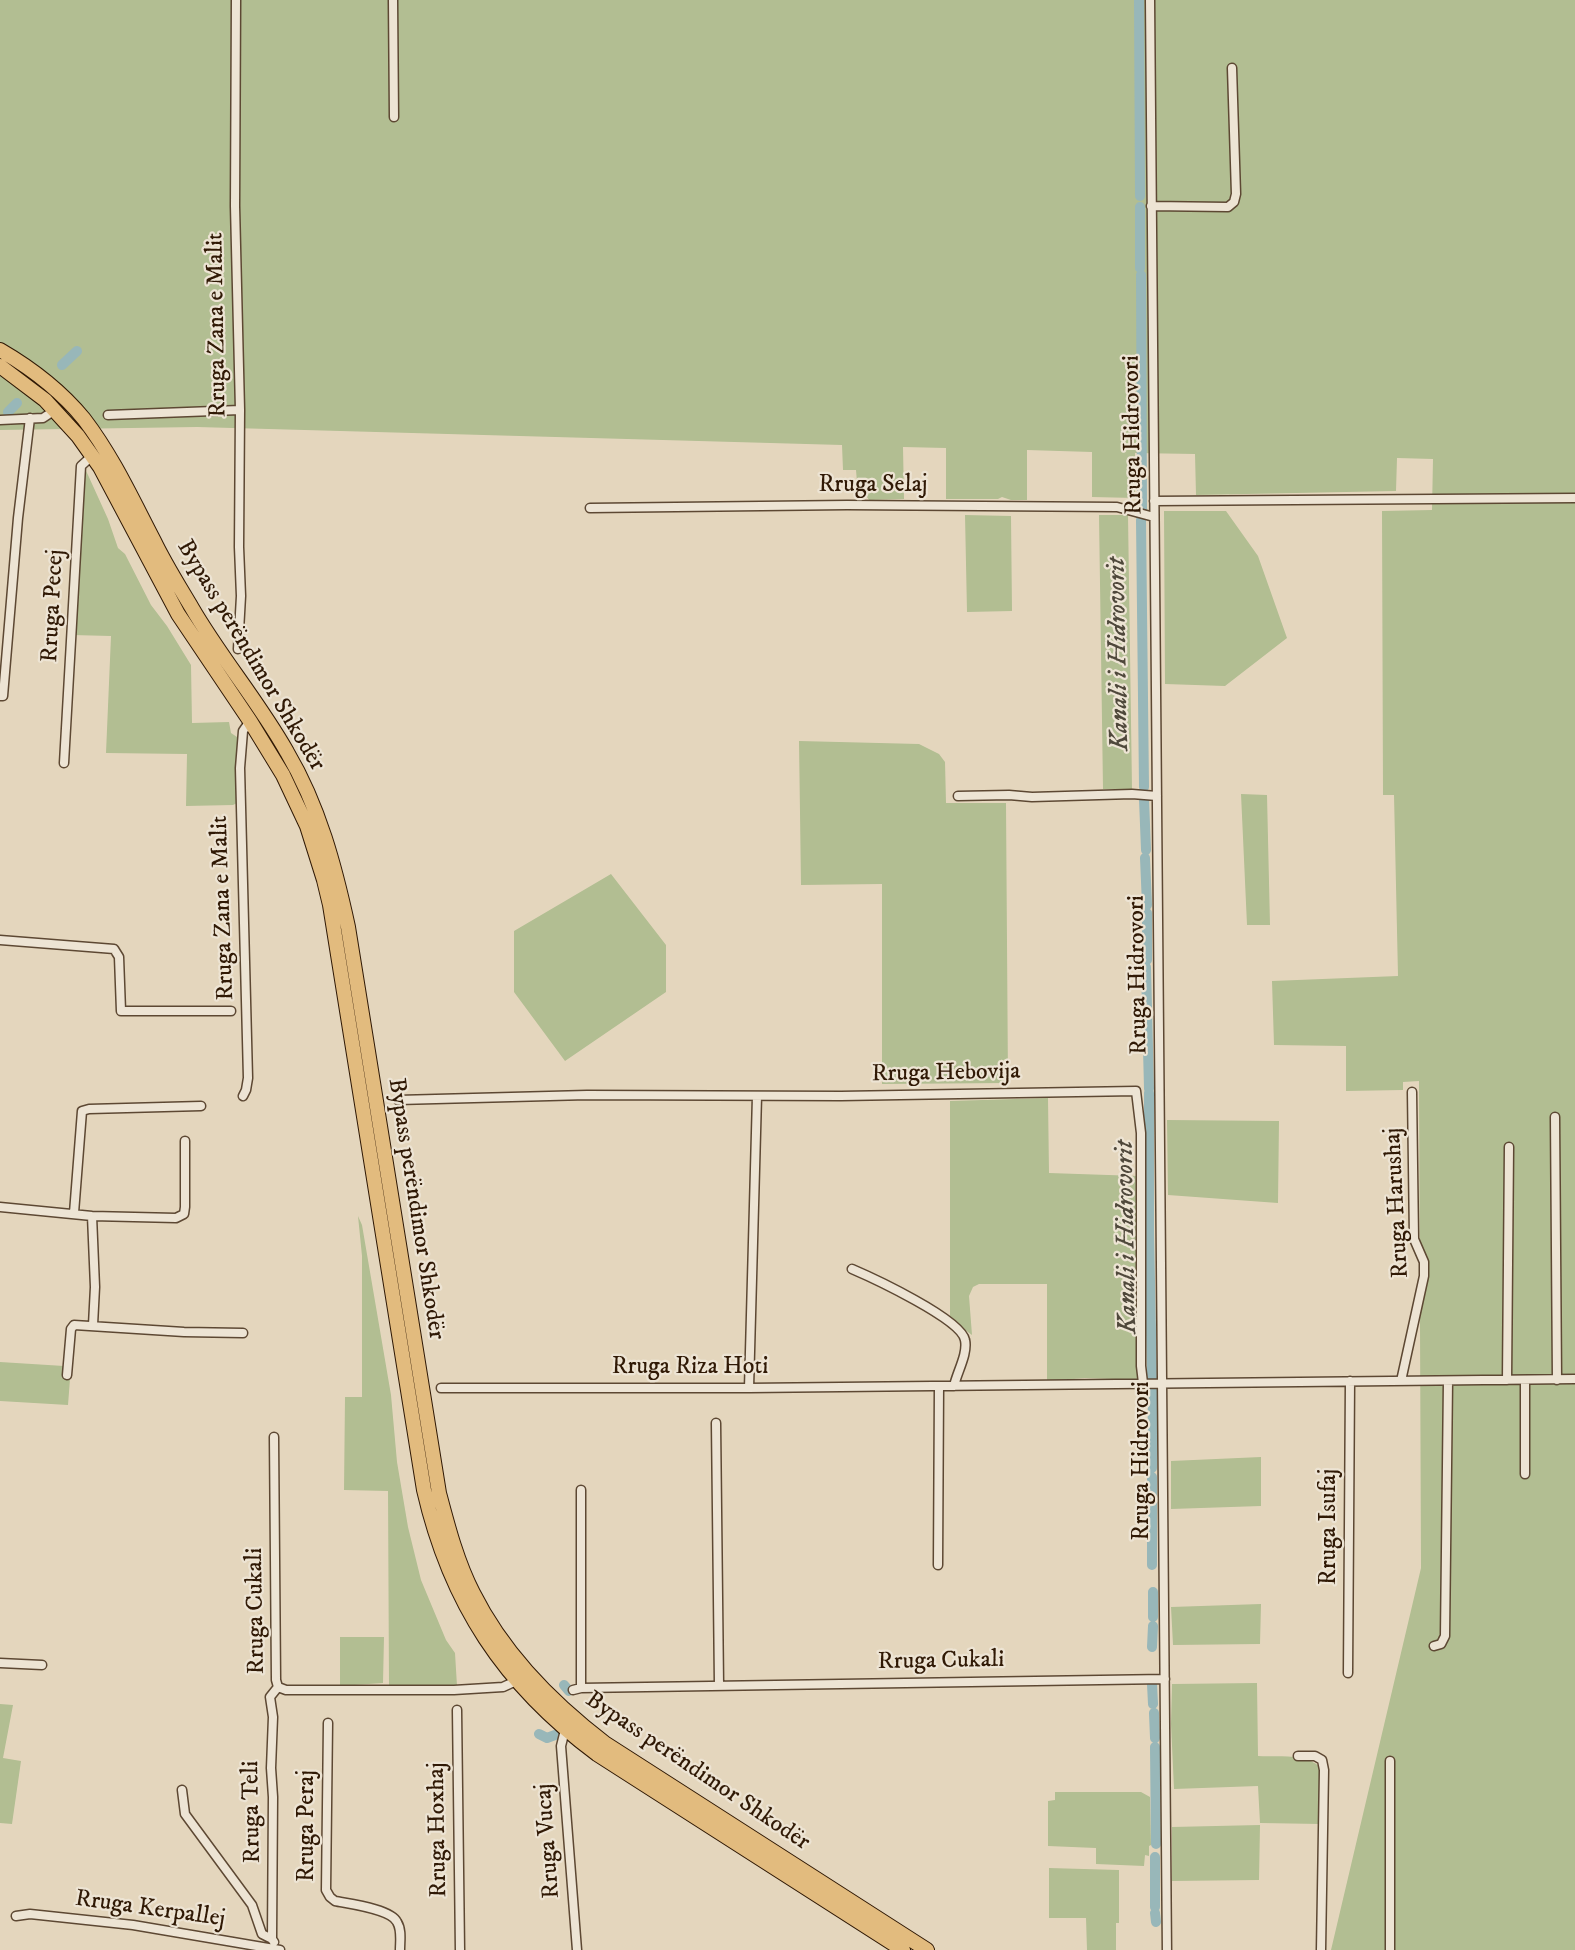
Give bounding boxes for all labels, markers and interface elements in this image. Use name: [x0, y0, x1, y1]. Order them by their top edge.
street label: Rruga Zana e Malit: [202, 232, 234, 418]
street label: Rruga Hidrovori: [1118, 355, 1150, 515]
street label: Rruga Selaj: [818, 472, 928, 500]
street label: Bypass perëndimor Shkodër: [170, 535, 330, 777]
street label: Rruga Pecej: [37, 549, 71, 663]
water label: Kanali i Hidrovorit: [1103, 557, 1137, 751]
street label: Rruga Zana e Malit: [206, 815, 242, 1001]
street label: Rruga Hidrovori: [1123, 895, 1155, 1055]
street label: Rruga Hebovija: [871, 1058, 1021, 1090]
street label: Bypass perëndimor Shkodër: [380, 1076, 450, 1342]
street label: Rruga Harushaj: [1380, 1127, 1416, 1279]
water label: Kanali i Hidrovorit: [1111, 1140, 1145, 1334]
street label: Rruga Riza Hoti: [612, 1354, 768, 1382]
street label: Rruga Hidrovori: [1129, 1381, 1157, 1541]
street label: Rruga Isufaj: [1316, 1469, 1344, 1585]
street label: Rruga Cukali: [241, 1547, 273, 1675]
street label: Rruga Cukali: [877, 1646, 1005, 1678]
street label: Bypass perëndimor Shkodër: [579, 1686, 815, 1858]
street label: Rruga Teli: [238, 1760, 268, 1864]
street label: Rruga Hoxhaj: [423, 1762, 455, 1898]
street label: Rruga Peraj: [294, 1770, 322, 1882]
street label: Rruga Vucaj: [531, 1782, 567, 1900]
street label: Rruga Kerpallej: [73, 1885, 227, 1935]

